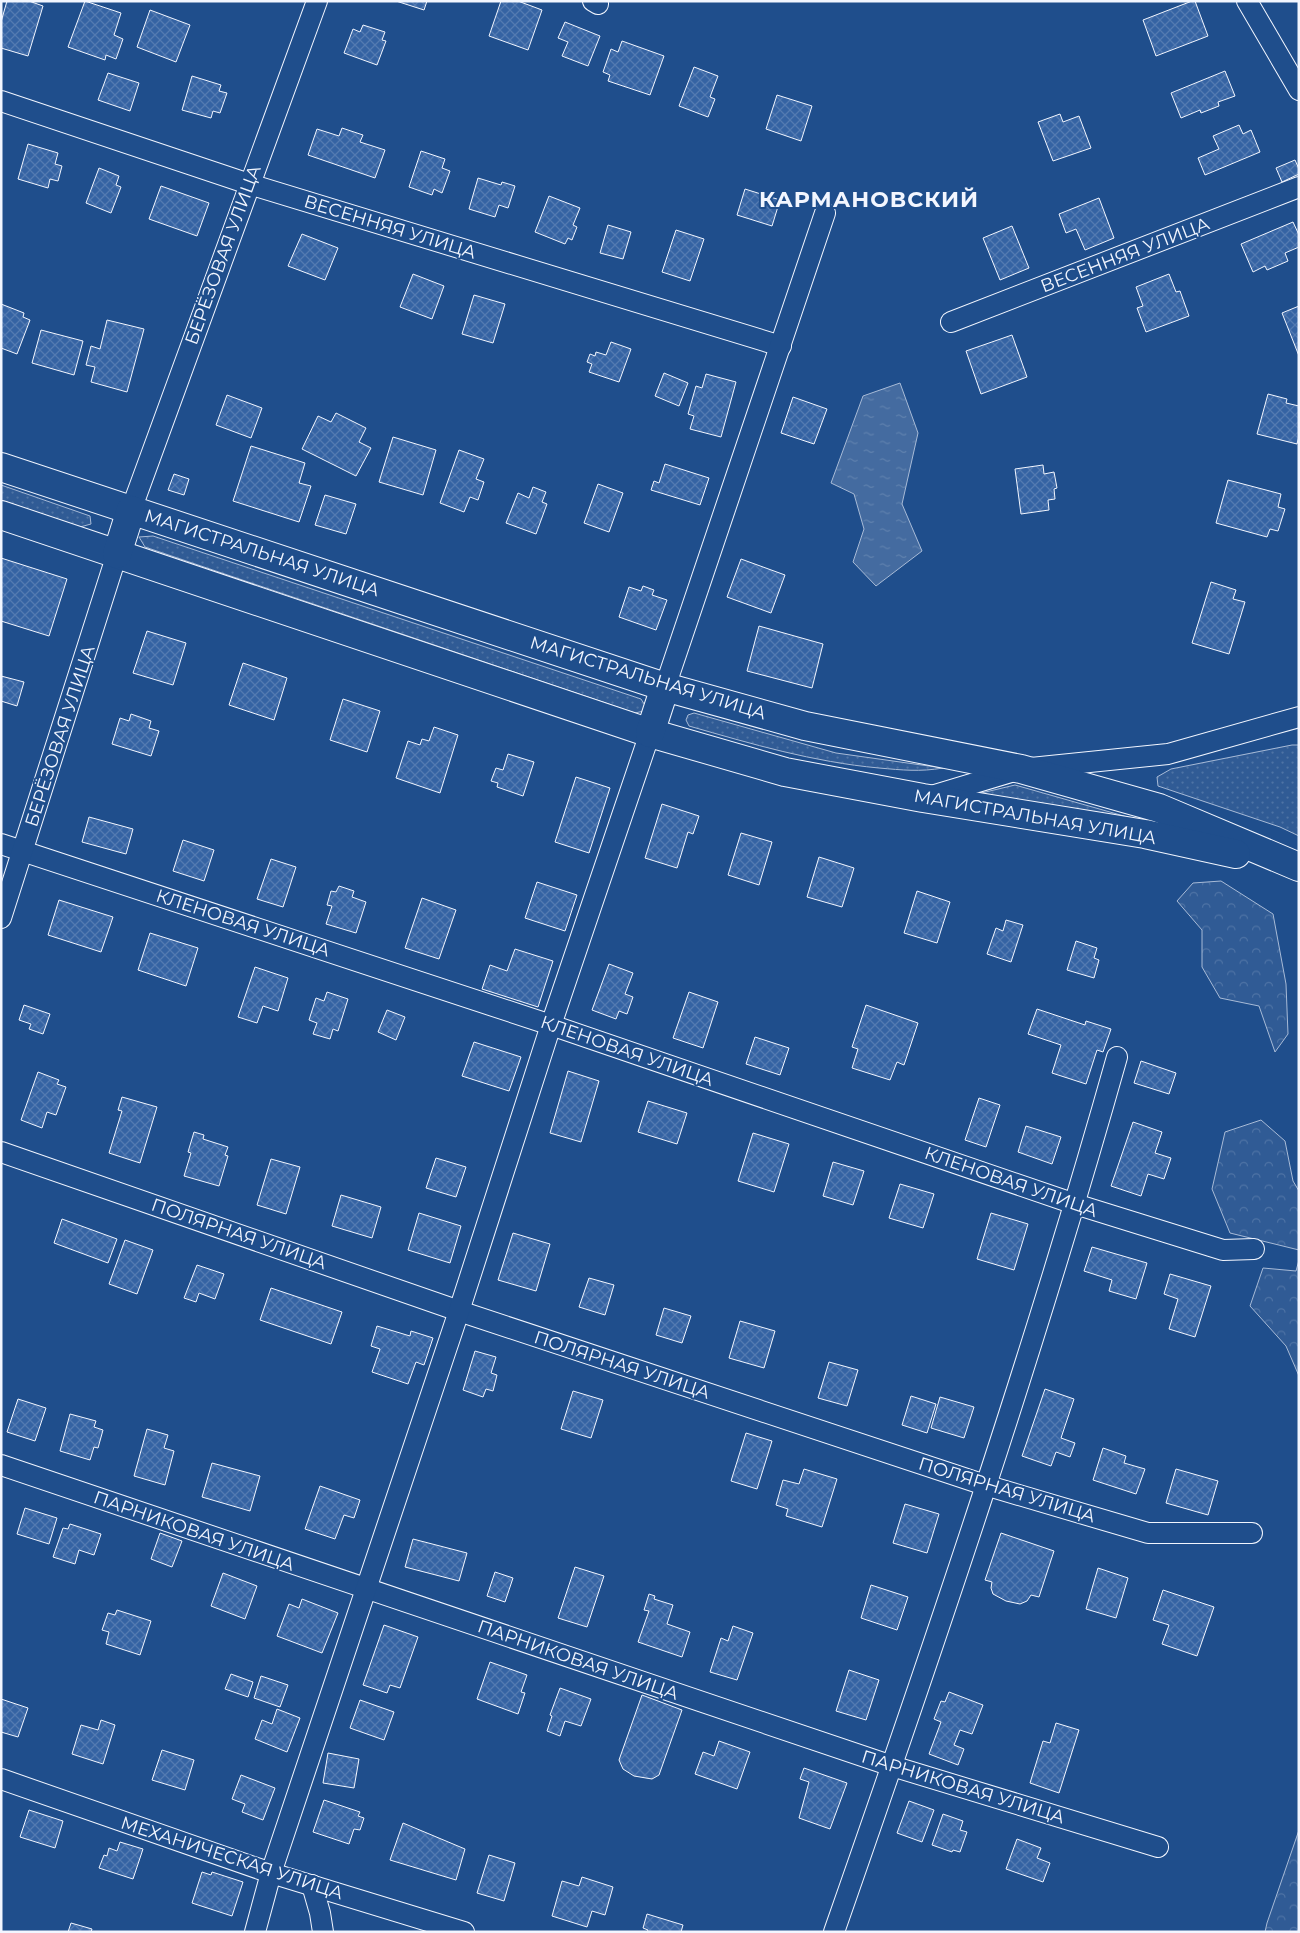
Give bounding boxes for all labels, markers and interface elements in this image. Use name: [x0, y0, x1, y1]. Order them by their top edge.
street label: БЕРЁЗОВАЯ УЛИЦА: [180, 162, 266, 348]
district label: КАРМАНОВСКИЙ: [759, 186, 979, 213]
street label: ВЕСЕННЯЯ УЛИЦА: [301, 190, 479, 264]
street label: ВЕСЕННЯЯ УЛИЦА: [1037, 212, 1213, 297]
street label: МАГИСТРАЛЬНАЯ УЛИЦА: [142, 505, 383, 602]
street label: МАГИСТРАЛЬНАЯ УЛИЦА: [527, 632, 769, 725]
street label: БЕРЁЗОВАЯ УЛИЦА: [20, 642, 100, 830]
street label: МАГИСТРАЛЬНАЯ УЛИЦА: [912, 785, 1159, 849]
street label: КЛЕНОВАЯ УЛИЦА: [153, 884, 333, 962]
street label: КЛЕНОВАЯ УЛИЦА: [538, 1011, 717, 1091]
street label: КЛЕНОВАЯ УЛИЦА: [922, 1142, 1101, 1222]
street label: ПОЛЯРНАЯ УЛИЦА: [148, 1194, 330, 1275]
street label: ПОЛЯРНАЯ УЛИЦА: [531, 1326, 713, 1404]
street label: ПОЛЯРНАЯ УЛИЦА: [916, 1453, 1099, 1528]
street label: ПАРНИКОВАЯ УЛИЦА: [91, 1486, 298, 1576]
street label: ПАРНИКОВАЯ УЛИЦА: [475, 1615, 682, 1705]
street label: ПАРНИКОВАЯ УЛИЦА: [859, 1746, 1068, 1829]
street label: МЕХАНИЧЕСКАЯ УЛИЦА: [118, 1812, 347, 1905]

